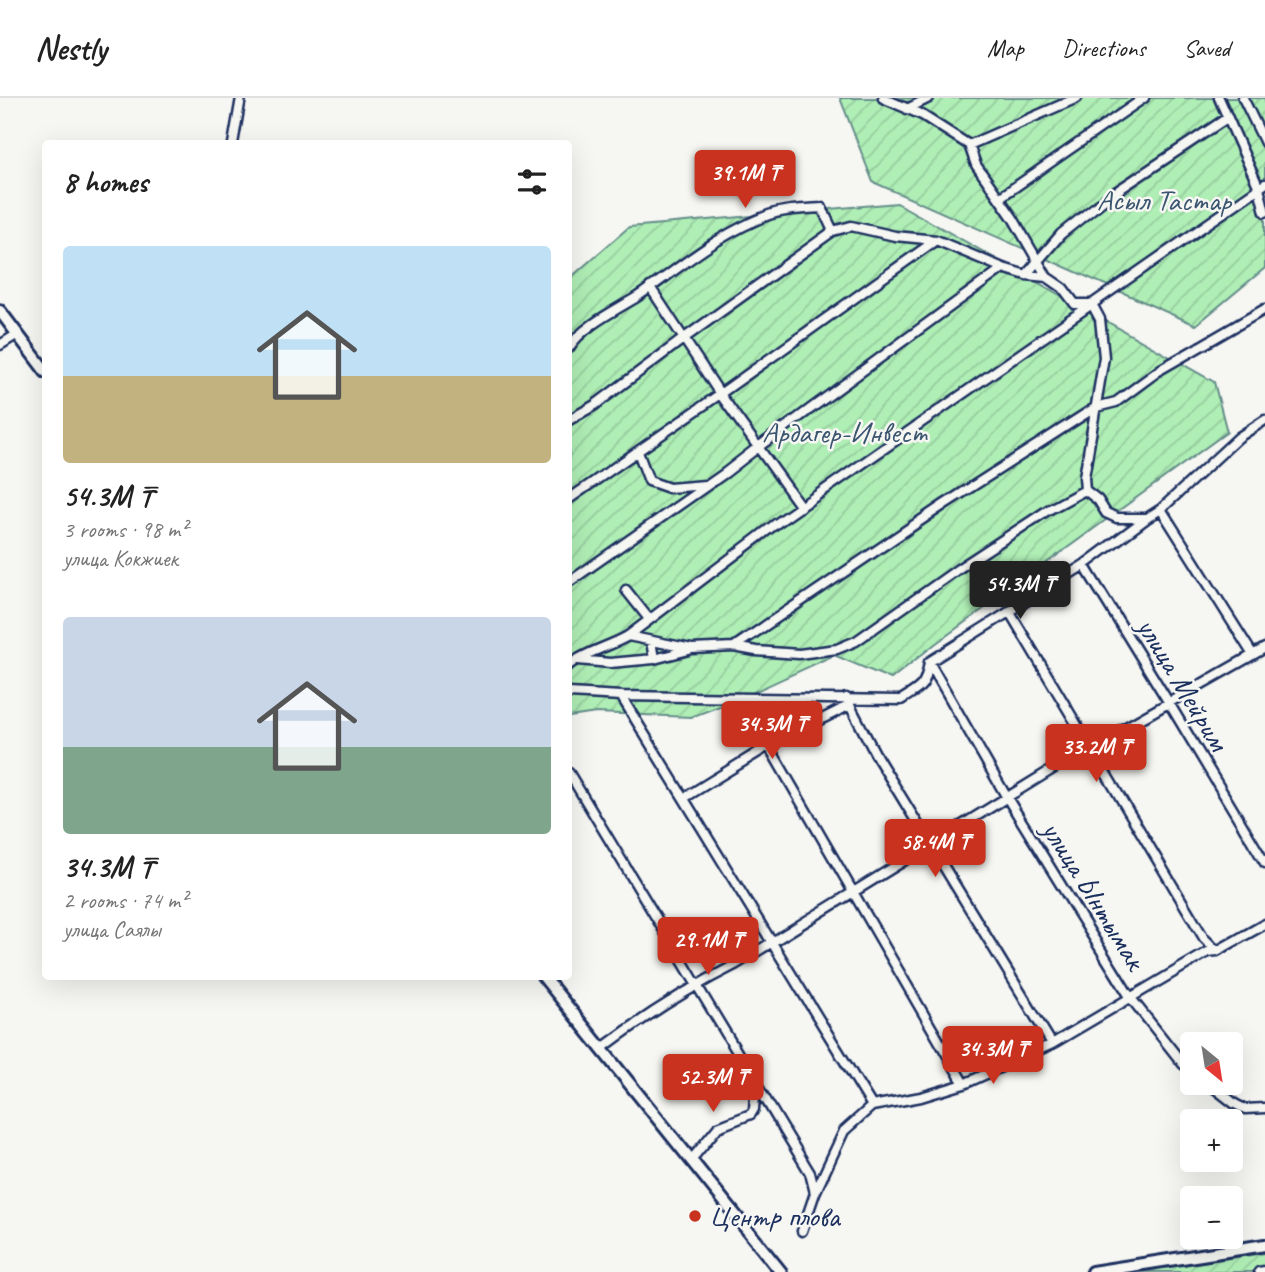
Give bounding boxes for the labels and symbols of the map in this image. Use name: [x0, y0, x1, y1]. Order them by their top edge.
pin: 39.1M ₸: [680, 150, 810, 210]
park label: Асыл Тастар: [1097, 181, 1233, 219]
park label: Ардагер-Инвест: [762, 413, 929, 451]
pin: 54.3M ₸: [955, 561, 1085, 621]
street label: улица Мейрим: [1127, 609, 1239, 760]
pin: 34.3M ₸: [707, 702, 837, 761]
pin: 33.2M ₸: [1031, 724, 1161, 784]
street label: улица Ынтымак: [1032, 812, 1156, 978]
pin: 58.4M ₸: [870, 820, 1000, 879]
pin: 29.1M ₸: [643, 918, 773, 977]
pin: 34.3M ₸: [928, 1026, 1058, 1086]
north arrow: [1180, 1032, 1242, 1096]
pin: 52.3M ₸: [648, 1054, 778, 1114]
place label: Центр плова: [709, 1197, 842, 1235]
marker: Центр плова: [687, 1208, 703, 1224]

